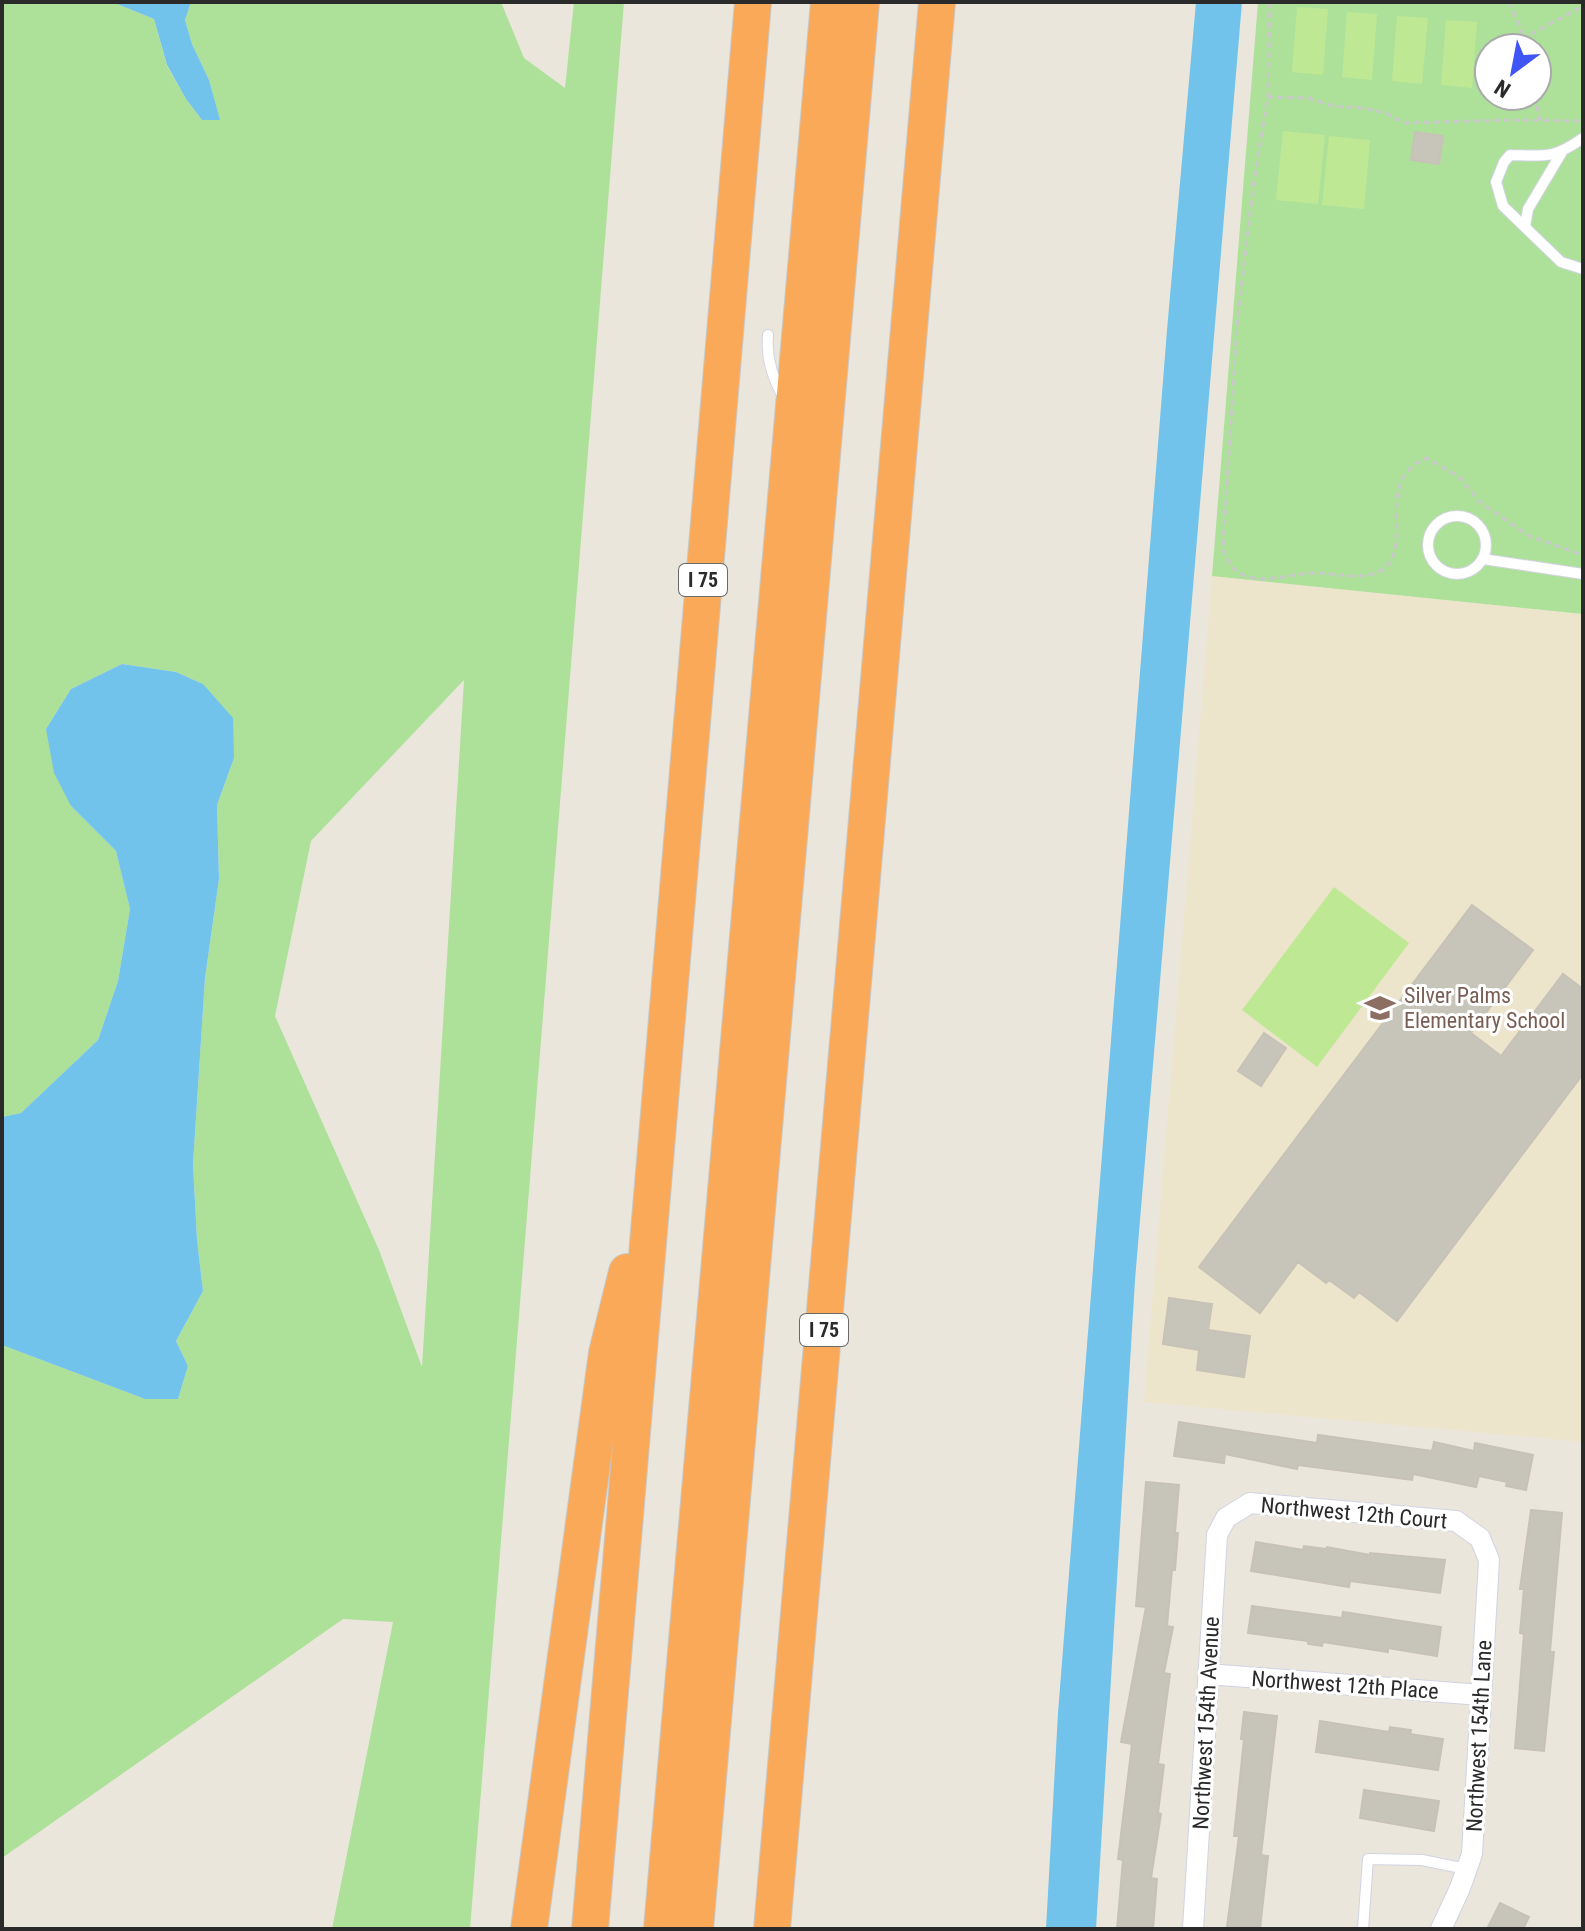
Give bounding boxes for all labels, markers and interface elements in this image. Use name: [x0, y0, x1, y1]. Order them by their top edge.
north arrow: [1473, 32, 1553, 112]
text: N: [1490, 74, 1515, 103]
road number: I 75: [679, 564, 727, 596]
place label: Silver Palms Elementary School: [1404, 983, 1565, 1033]
school or university icon: Silver Palms Elementary School: [1363, 991, 1397, 1025]
road number: I 75: [800, 1314, 848, 1346]
street label: Northwest 12th Court: [1260, 1492, 1448, 1534]
street label: Northwest 154th Avenue: [1188, 1616, 1224, 1830]
street label: Northwest 154th Lane: [1461, 1639, 1497, 1833]
street label: Northwest 12th Place: [1251, 1666, 1439, 1704]

